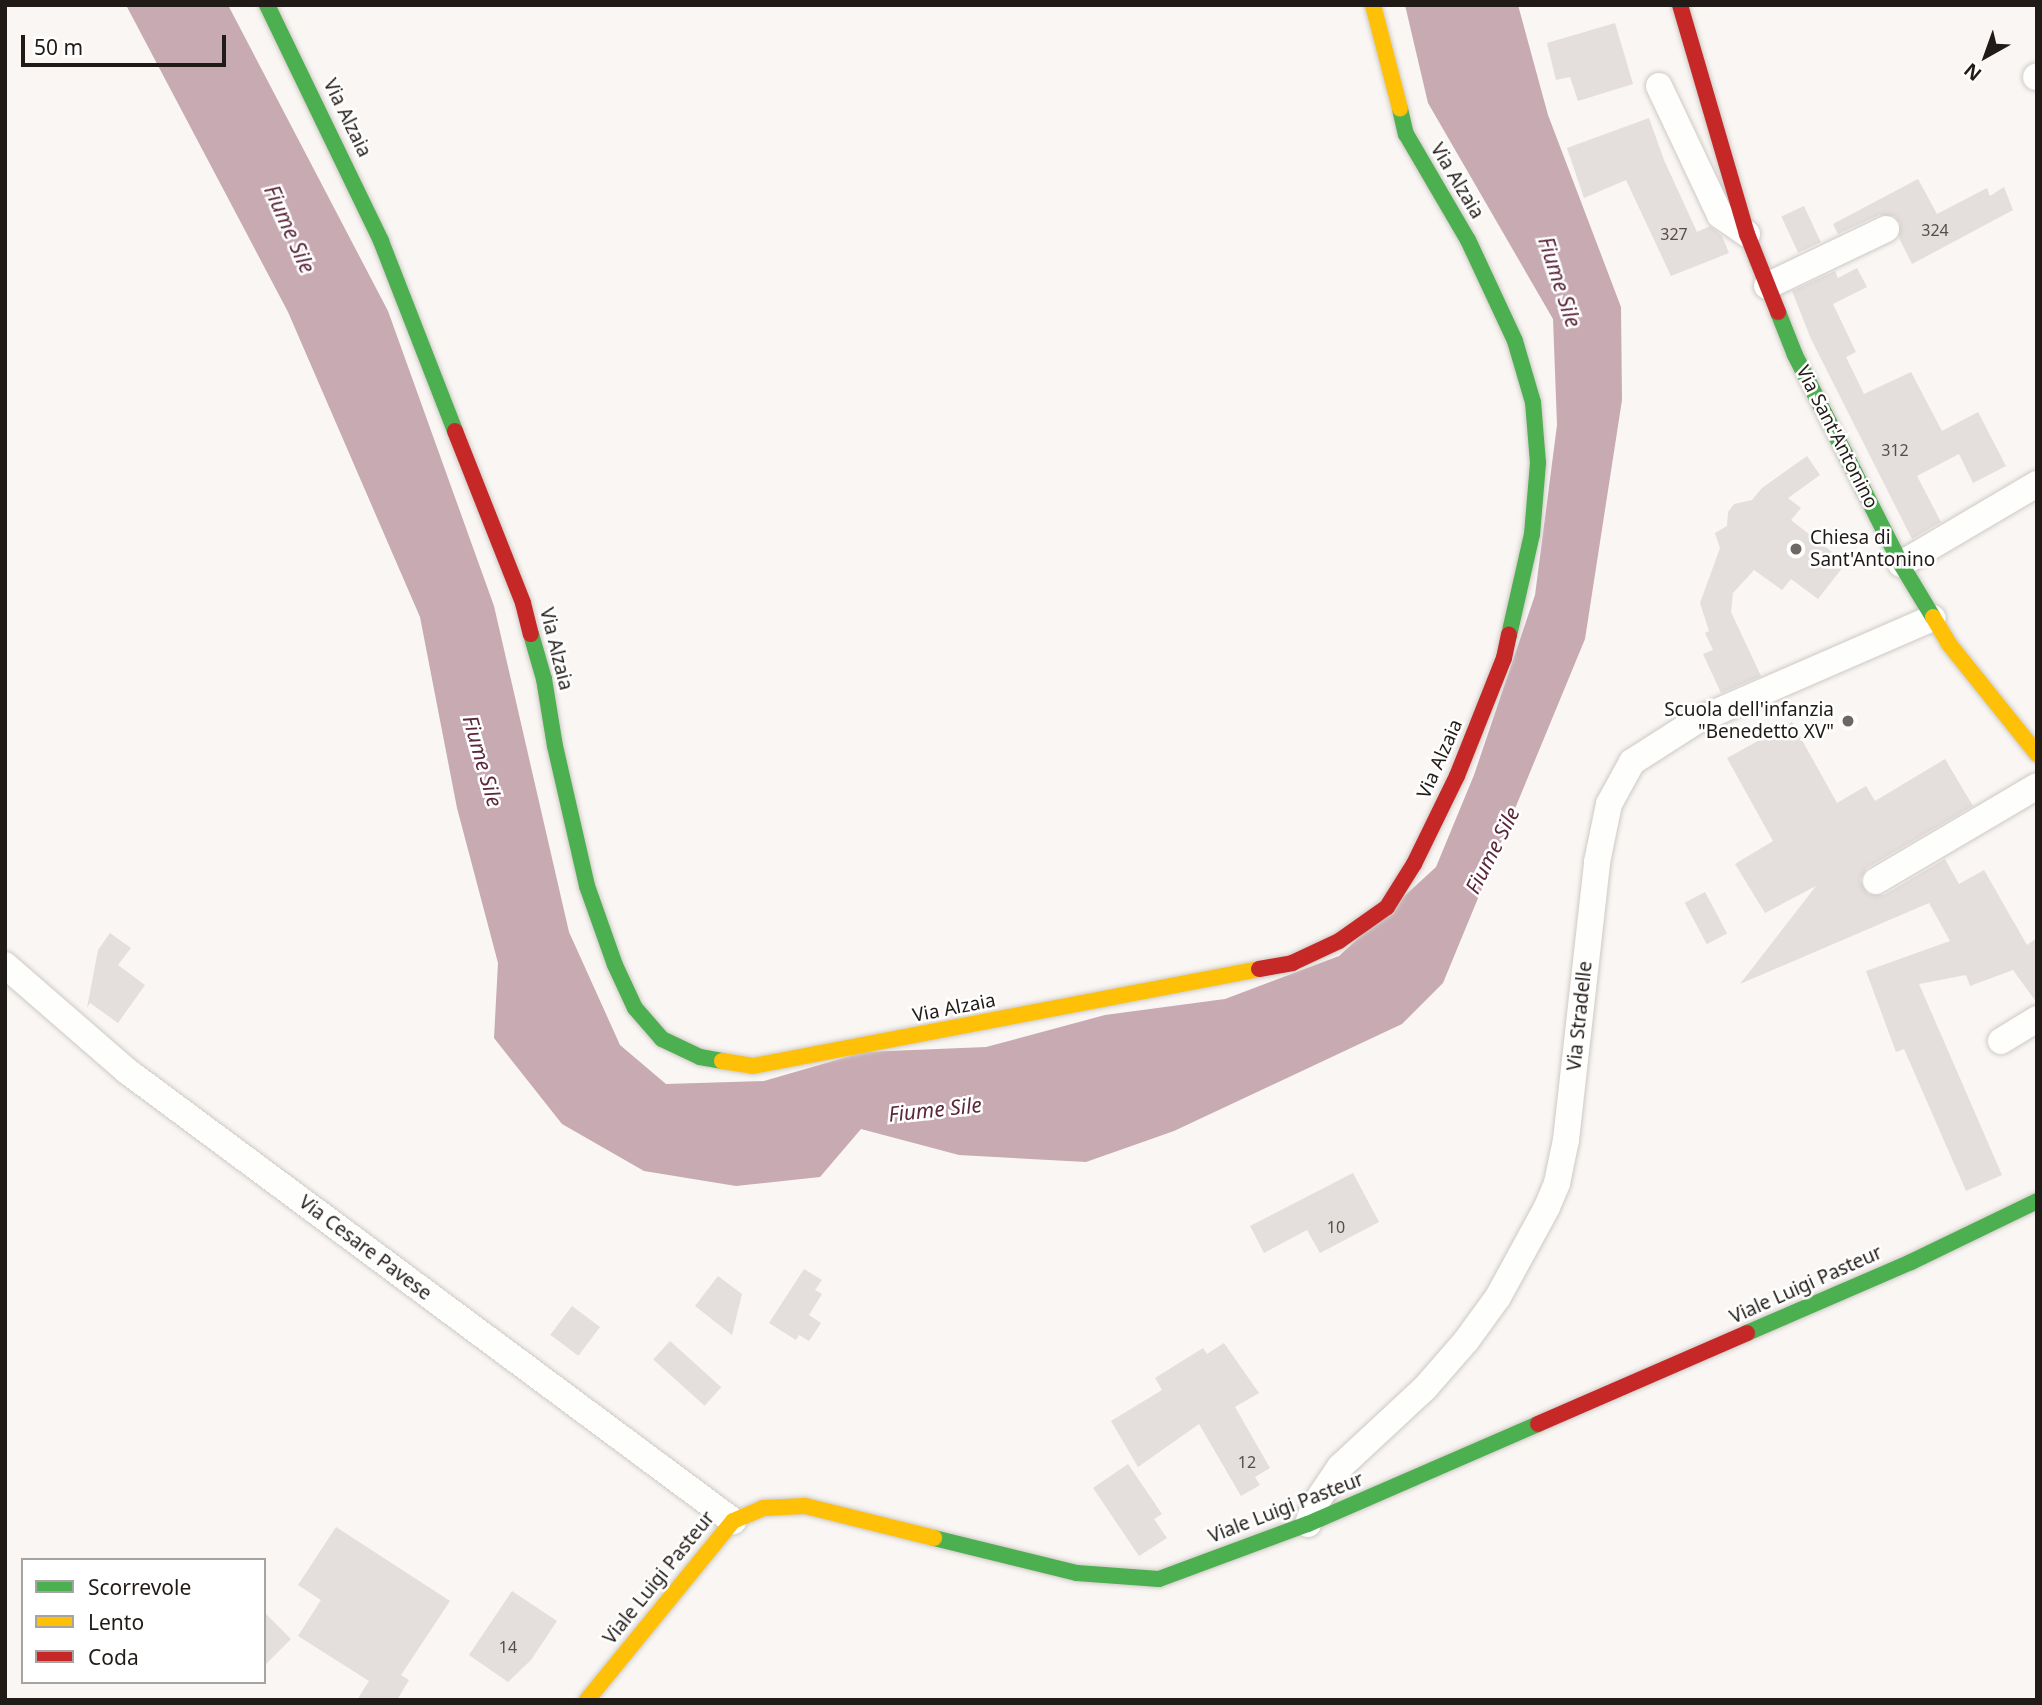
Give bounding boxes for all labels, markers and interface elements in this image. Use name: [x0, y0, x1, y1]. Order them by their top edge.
scale bar: [24, 21, 229, 65]
north arrow: [1951, 21, 2021, 91]
text: 50 m: [34, 33, 83, 61]
text: N: [1958, 57, 1987, 87]
street label: Via Alzaia: [318, 75, 376, 161]
street label: Via Alzaia: [1426, 139, 1488, 223]
water label: Fiume Sile: [259, 181, 321, 277]
house number: 324: [1921, 220, 1949, 240]
house number: 327: [1660, 224, 1688, 244]
water label: Fiume Sile: [1534, 233, 1586, 331]
street label: Via Sant'Antonino: [1791, 362, 1883, 512]
house number: 312: [1881, 440, 1909, 460]
place label: Chiesa di Sant'Antonino: [1810, 527, 1935, 571]
marker: Chiesa di Sant'Antonino: [1788, 541, 1804, 557]
street label: Via Alzaia: [535, 605, 577, 693]
place label: Scuola dell'infanzia "Benedetto XV": [1664, 699, 1834, 743]
water label: Fiume Sile: [458, 712, 508, 810]
marker: Scuola dell'infanzia "Benedetto XV": [1840, 713, 1856, 729]
street label: Via Alzaia: [1412, 716, 1468, 802]
water label: Fiume Sile: [1459, 802, 1525, 898]
street label: Via Stradelle: [1563, 960, 1597, 1072]
street label: Via Alzaia: [911, 989, 997, 1027]
water label: Fiume Sile: [887, 1092, 983, 1126]
street label: Via Cesare Pavese: [294, 1191, 436, 1305]
house number: 10: [1327, 1217, 1345, 1237]
street label: Viale Luigi Pasteur: [1726, 1241, 1886, 1329]
house number: 12: [1238, 1452, 1256, 1472]
street label: Viale Luigi Pasteur: [1205, 1468, 1367, 1548]
street label: Viale Luigi Pasteur: [599, 1507, 719, 1649]
legend: [21, 1558, 266, 1684]
text: Scorrevole: [88, 1573, 191, 1601]
text: Lento: [88, 1608, 144, 1636]
house number: 14: [499, 1637, 517, 1657]
text: Coda: [88, 1643, 139, 1671]

